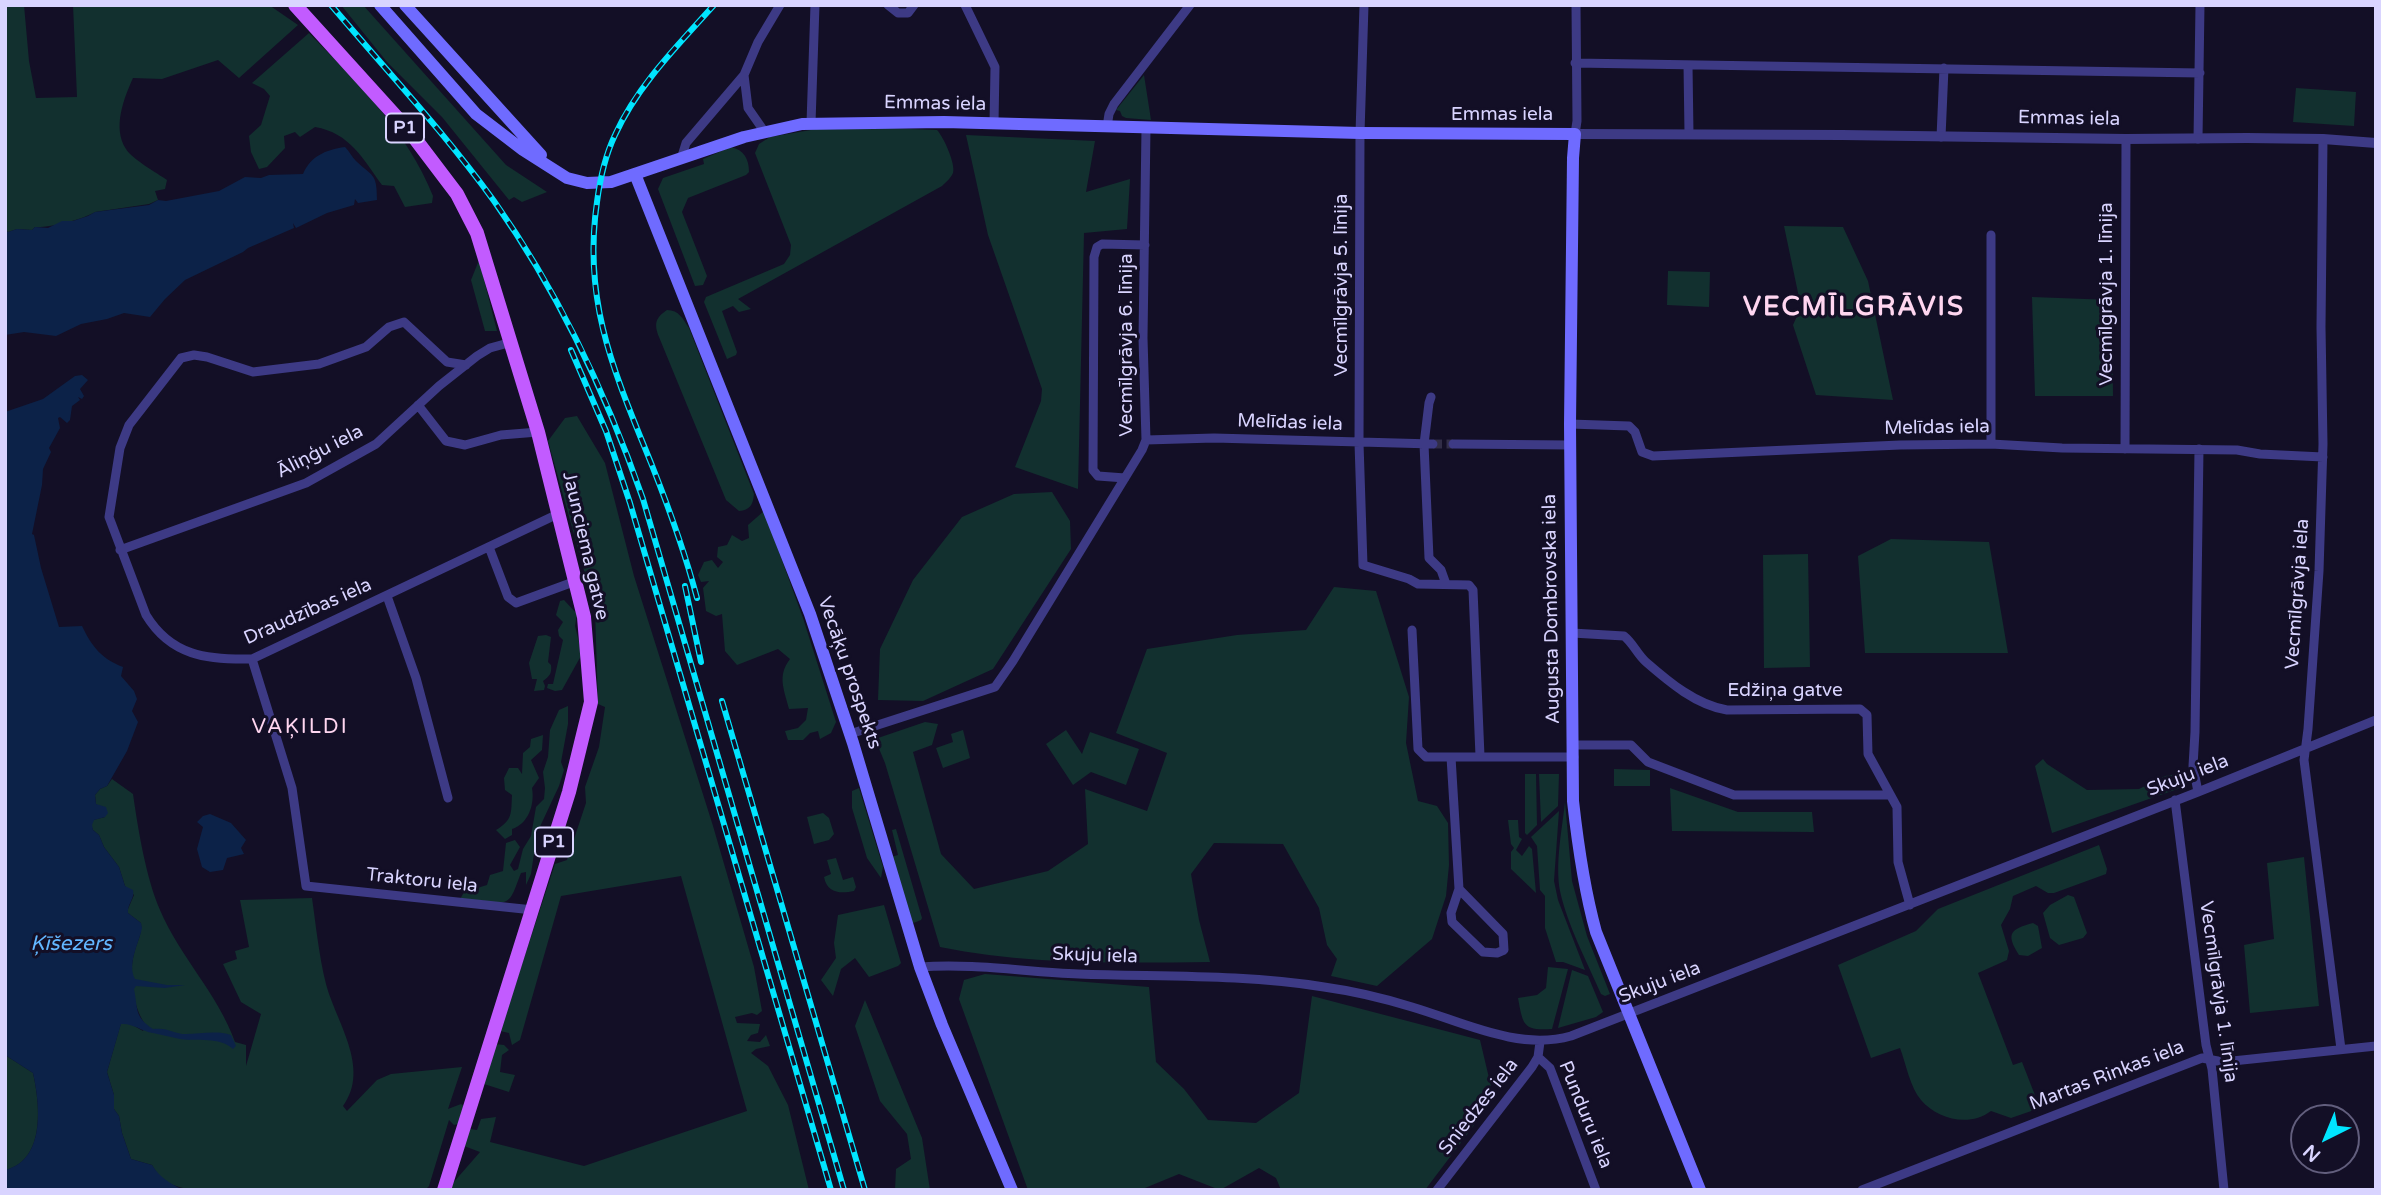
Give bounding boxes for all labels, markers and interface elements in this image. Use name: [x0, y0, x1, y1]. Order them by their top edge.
street label: Emmas iela: [884, 92, 986, 116]
street label: Emmas iela: [1451, 104, 1553, 126]
street label: Emmas iela: [2018, 107, 2120, 131]
road number: P1: [386, 113, 424, 142]
street label: Vecmīlgrāvja 5. līnija: [1331, 193, 1353, 377]
street label: Vecmīlgrāvja 1. līnija: [2096, 202, 2118, 386]
street label: Vecmīlgrāvja 6. līnija: [1116, 253, 1138, 437]
district label: VECMĪLGRĀVIS: [1745, 292, 1963, 324]
street label: Melīdas iela: [1237, 410, 1343, 436]
street label: Melīdas iela: [1884, 416, 1990, 440]
street label: Āliņģu iela: [273, 420, 367, 484]
street label: Jaunciema gatve: [557, 470, 613, 622]
street label: Augusta Dombrovska iela: [1539, 494, 1565, 724]
street label: Vecmīlgrāvja iela: [2281, 518, 2315, 670]
street label: Draudzības iela: [241, 574, 375, 650]
street label: Vecāķu prospekts: [812, 594, 886, 752]
street label: Edžiņa gatve: [1727, 680, 1843, 702]
district label: VAĶILDI: [252, 714, 348, 740]
street label: Skuju iela: [2144, 750, 2232, 802]
road number: P1: [535, 828, 573, 856]
street label: Traktoru iela: [365, 864, 479, 898]
street label: Vecmīlgrāvja 1. līnija: [2194, 900, 2242, 1084]
water label: Ķīšezers: [30, 931, 112, 957]
street label: Skuju iela: [1052, 943, 1138, 969]
street label: Skuju iela: [1616, 957, 1704, 1009]
street label: Martas Rinkas iela: [2026, 1036, 2188, 1116]
street label: Sniedzes iela: [1434, 1054, 1524, 1160]
street label: Punduru iela: [1553, 1058, 1617, 1172]
north arrow: [2290, 1104, 2360, 1174]
text: N: [2299, 1140, 2325, 1166]

